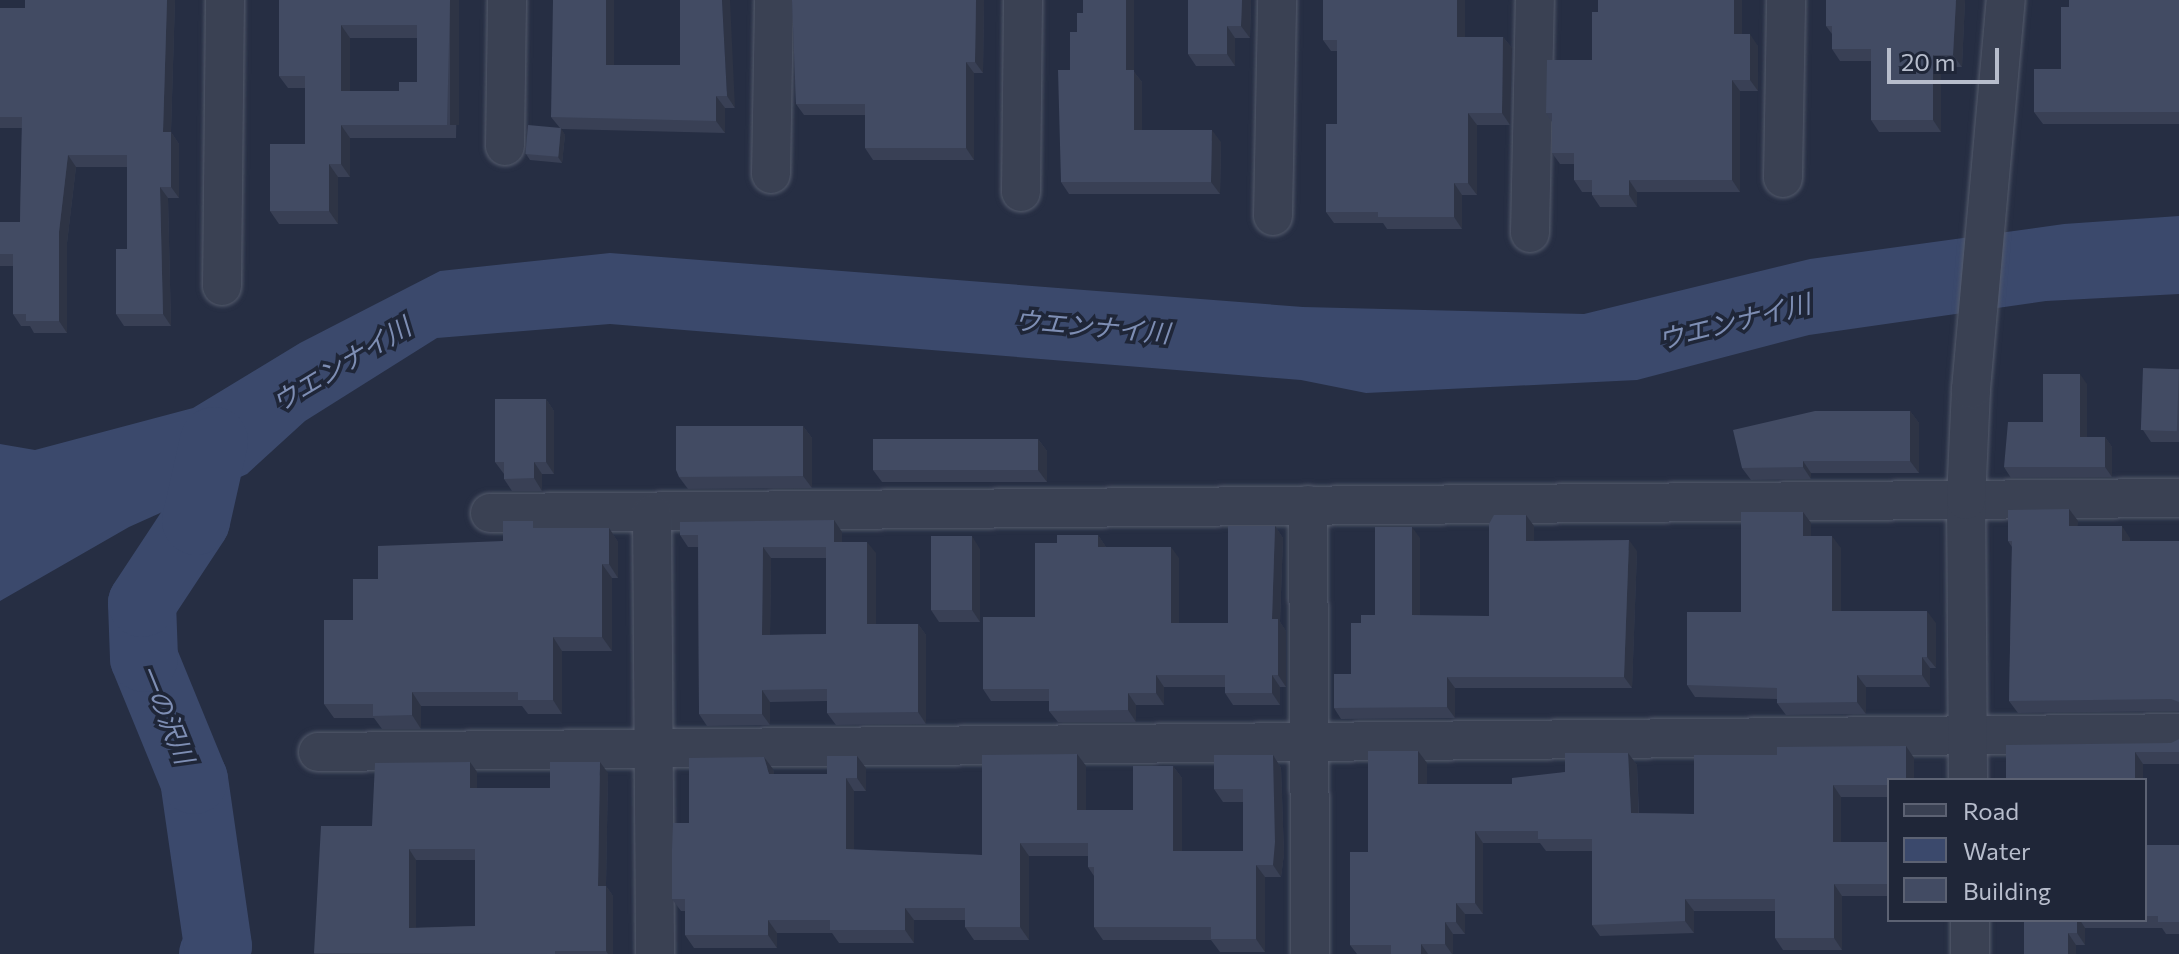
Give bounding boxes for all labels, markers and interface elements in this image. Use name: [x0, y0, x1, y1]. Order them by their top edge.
scale bar: [1891, 32, 2003, 82]
text: 20 m: [1901, 47, 1955, 76]
water label: ウエンナイ川: [1655, 287, 1813, 355]
water label: ウエンナイ川: [1013, 304, 1171, 348]
water label: ウエンナイ川: [266, 310, 416, 418]
water label: 一の沢川: [133, 660, 201, 768]
legend: [1887, 778, 2147, 922]
text: Road: [1963, 796, 2019, 825]
text: Water: [1963, 836, 2031, 865]
text: Building: [1963, 876, 2051, 905]

